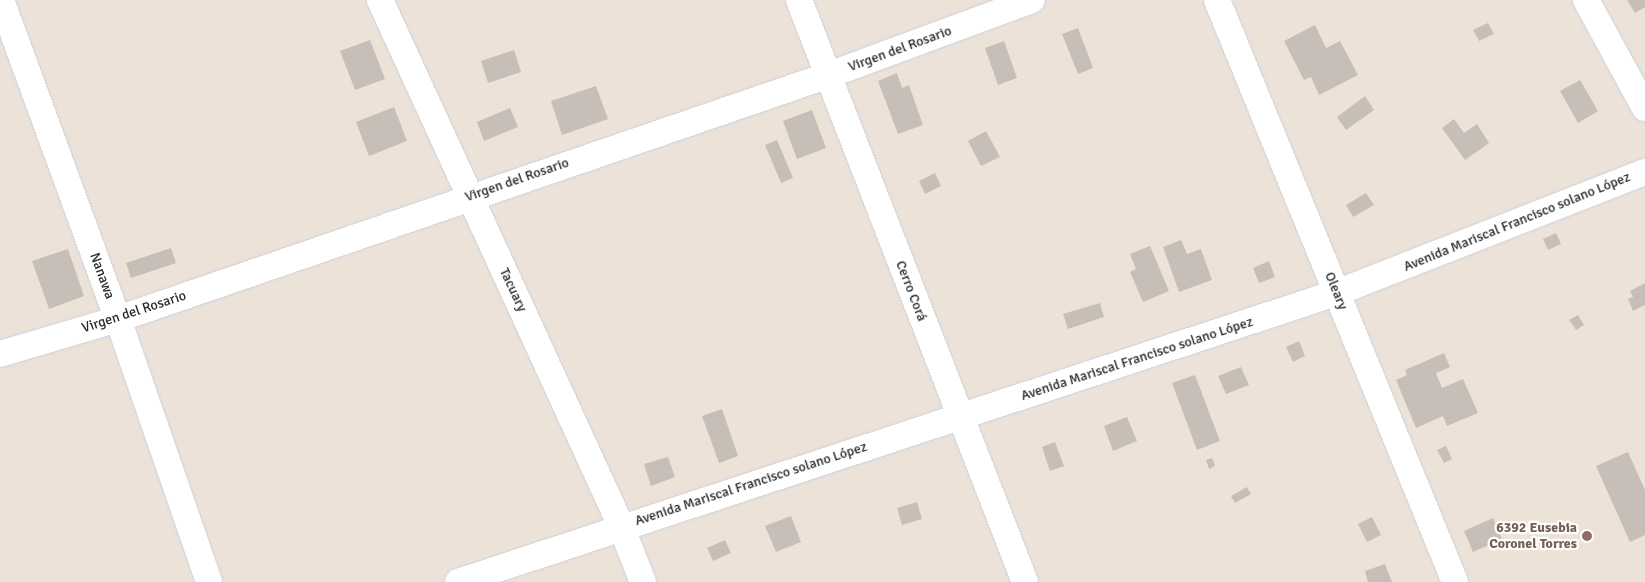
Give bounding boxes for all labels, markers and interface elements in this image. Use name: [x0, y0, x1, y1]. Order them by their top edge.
street label: Virgen del Rosario: [846, 23, 954, 75]
street label: Virgen del Rosario: [463, 154, 571, 206]
street label: Avenida Mariscal Francisco solano López: [1401, 169, 1633, 275]
street label: Nanawa: [86, 250, 118, 302]
street label: Cerro Corá: [892, 258, 930, 324]
street label: Tacuary: [496, 265, 530, 315]
street label: Oleary: [1321, 270, 1351, 312]
street label: Virgen del Rosario: [80, 287, 188, 337]
street label: Avenida Mariscal Francisco solano López: [1019, 313, 1255, 405]
street label: Avenida Mariscal Francisco solano López: [633, 438, 869, 530]
place label: 6392 Eusebia Coronel Torres: [1489, 520, 1577, 552]
marker: 6392 Eusebia Coronel Torres: [1581, 530, 1593, 542]

